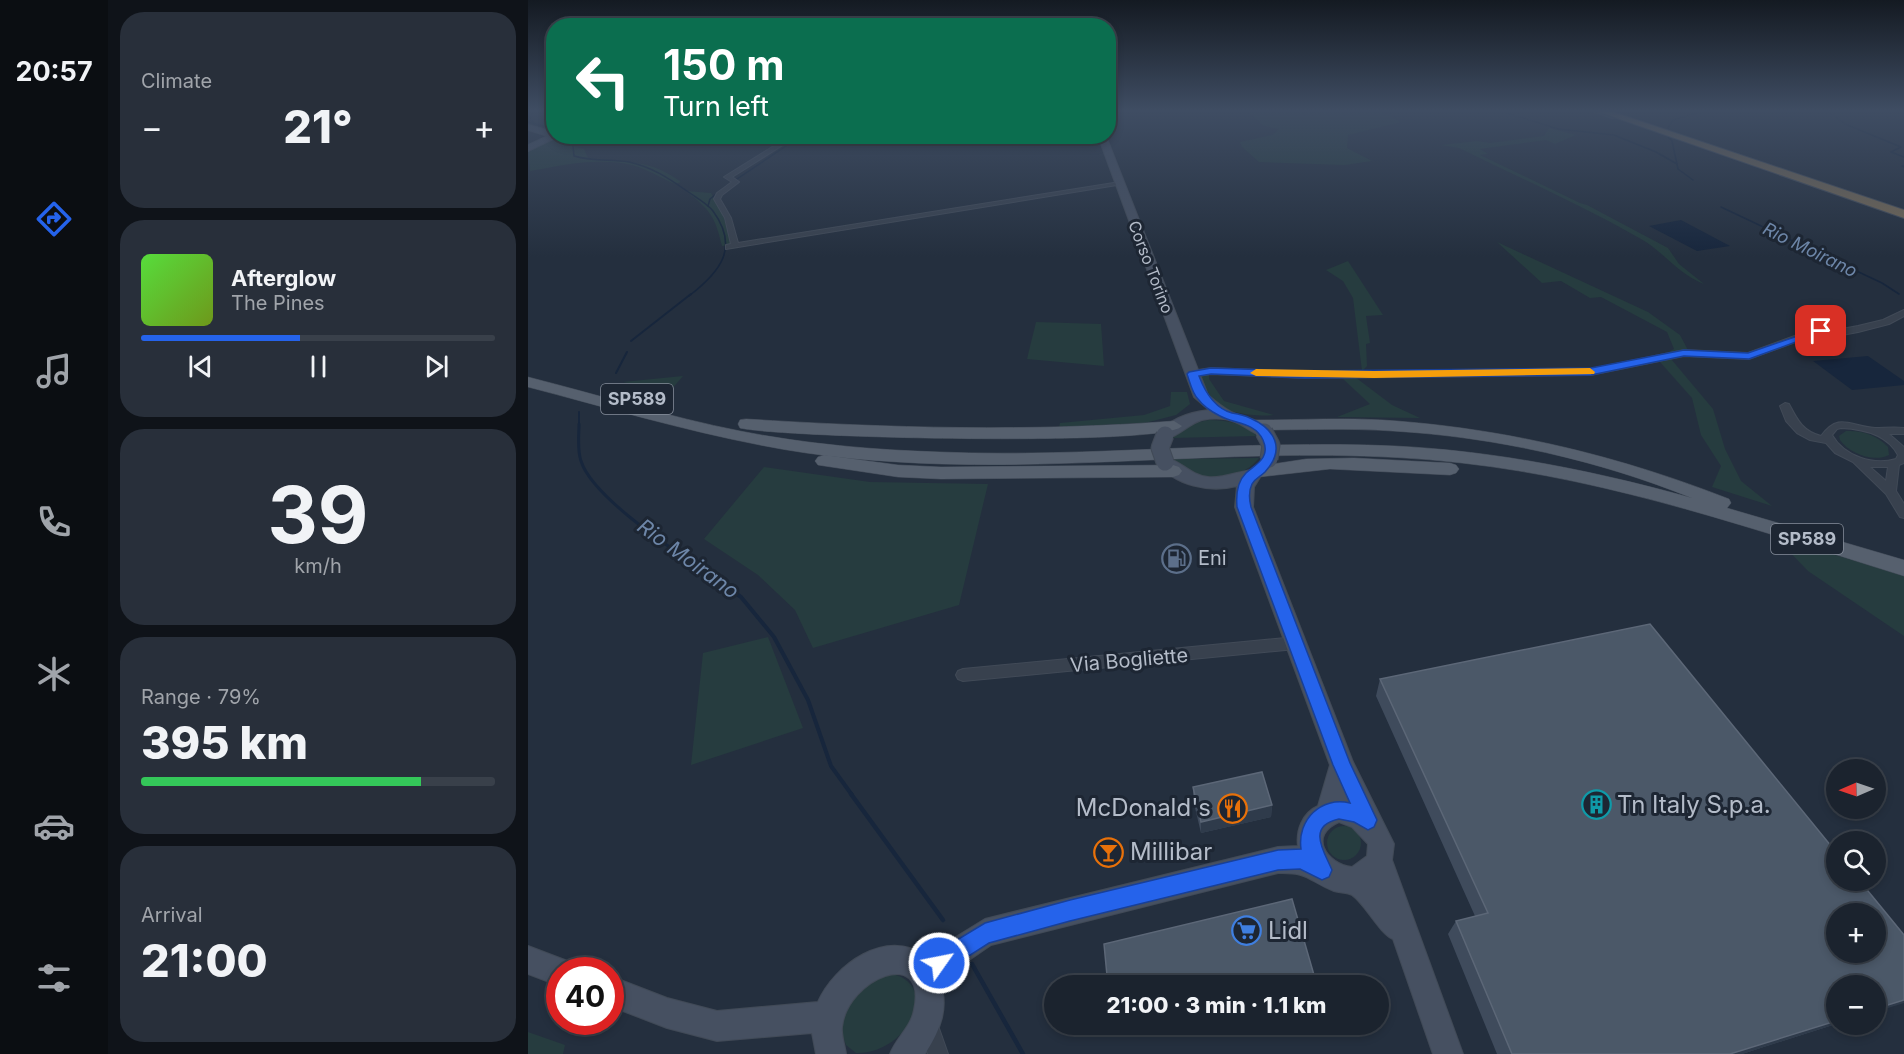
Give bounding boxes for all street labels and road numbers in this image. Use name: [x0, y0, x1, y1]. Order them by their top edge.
street label: Corso Torino: [1124, 218, 1178, 316]
road number: SP589: [601, 384, 673, 414]
road number: SP589: [1771, 524, 1843, 554]
street label: Via Bogliette: [1069, 643, 1189, 677]

